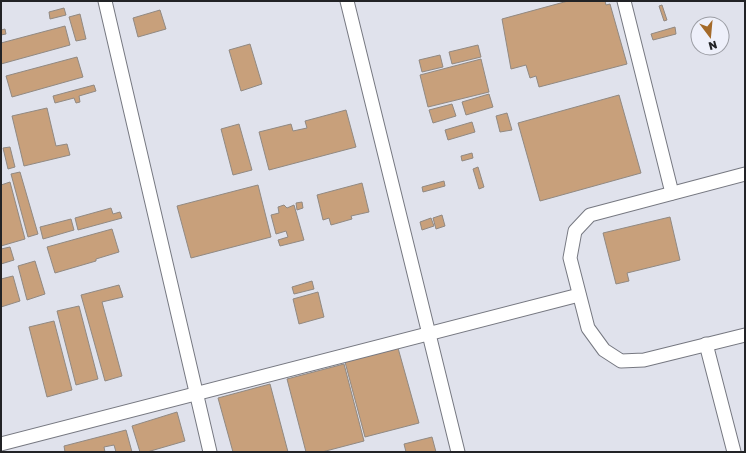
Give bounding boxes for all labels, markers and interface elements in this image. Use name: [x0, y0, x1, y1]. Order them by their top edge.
north arrow: [690, 16, 730, 56]
text: N: [707, 39, 719, 53]

